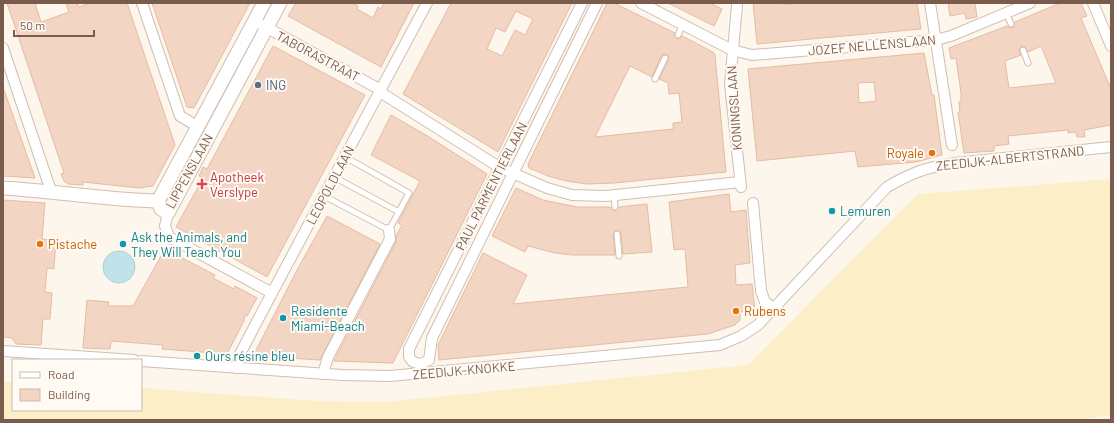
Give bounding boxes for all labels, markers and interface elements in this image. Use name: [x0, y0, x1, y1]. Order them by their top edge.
scale bar: [14, 12, 94, 38]
text: 50 m: [20, 18, 45, 32]
street label: TABORASTRAAT: [274, 27, 362, 85]
street label: JOZEF NELLENSLAAN: [807, 31, 937, 59]
street label: KONINGSLAAN: [723, 65, 745, 151]
place label: ING: [266, 77, 286, 93]
marker: ING: [253, 80, 263, 90]
street label: PAUL PARMENTIERLAAN: [452, 119, 530, 253]
street label: LIPPENSLAAN: [162, 131, 216, 211]
street label: ZEEDIJK-ALBERTSTRAND: [935, 142, 1085, 174]
street label: LEOPOLDLAAN: [303, 143, 357, 227]
place label: Royale: [887, 145, 924, 161]
marker: Royale: [927, 148, 937, 158]
place label: Apotheek Verslype: [210, 169, 264, 200]
marker: Apotheek Verslype: [197, 179, 207, 189]
place label: Lemuren: [840, 203, 891, 219]
marker: Lemuren: [827, 206, 837, 216]
place label: Ask the Animals, and They Will Teach You: [131, 229, 247, 260]
place label: Pistache: [48, 236, 97, 252]
marker: Pistache: [35, 239, 45, 249]
marker: Ask the Animals, and They Will Teach You: [118, 239, 128, 249]
place label: Residente Miami-Beach: [291, 303, 365, 334]
place label: Rubens: [744, 303, 786, 319]
marker: Rubens: [731, 306, 741, 316]
marker: Residente Miami-Beach: [278, 313, 288, 323]
place label: Ours résine bleu: [205, 348, 295, 364]
marker: Ours résine bleu: [192, 351, 202, 361]
street label: ZEEDIJK-KNOKKE: [412, 358, 516, 382]
legend: [12, 359, 142, 411]
text: Road: [48, 367, 75, 381]
text: Building: [48, 387, 90, 401]

